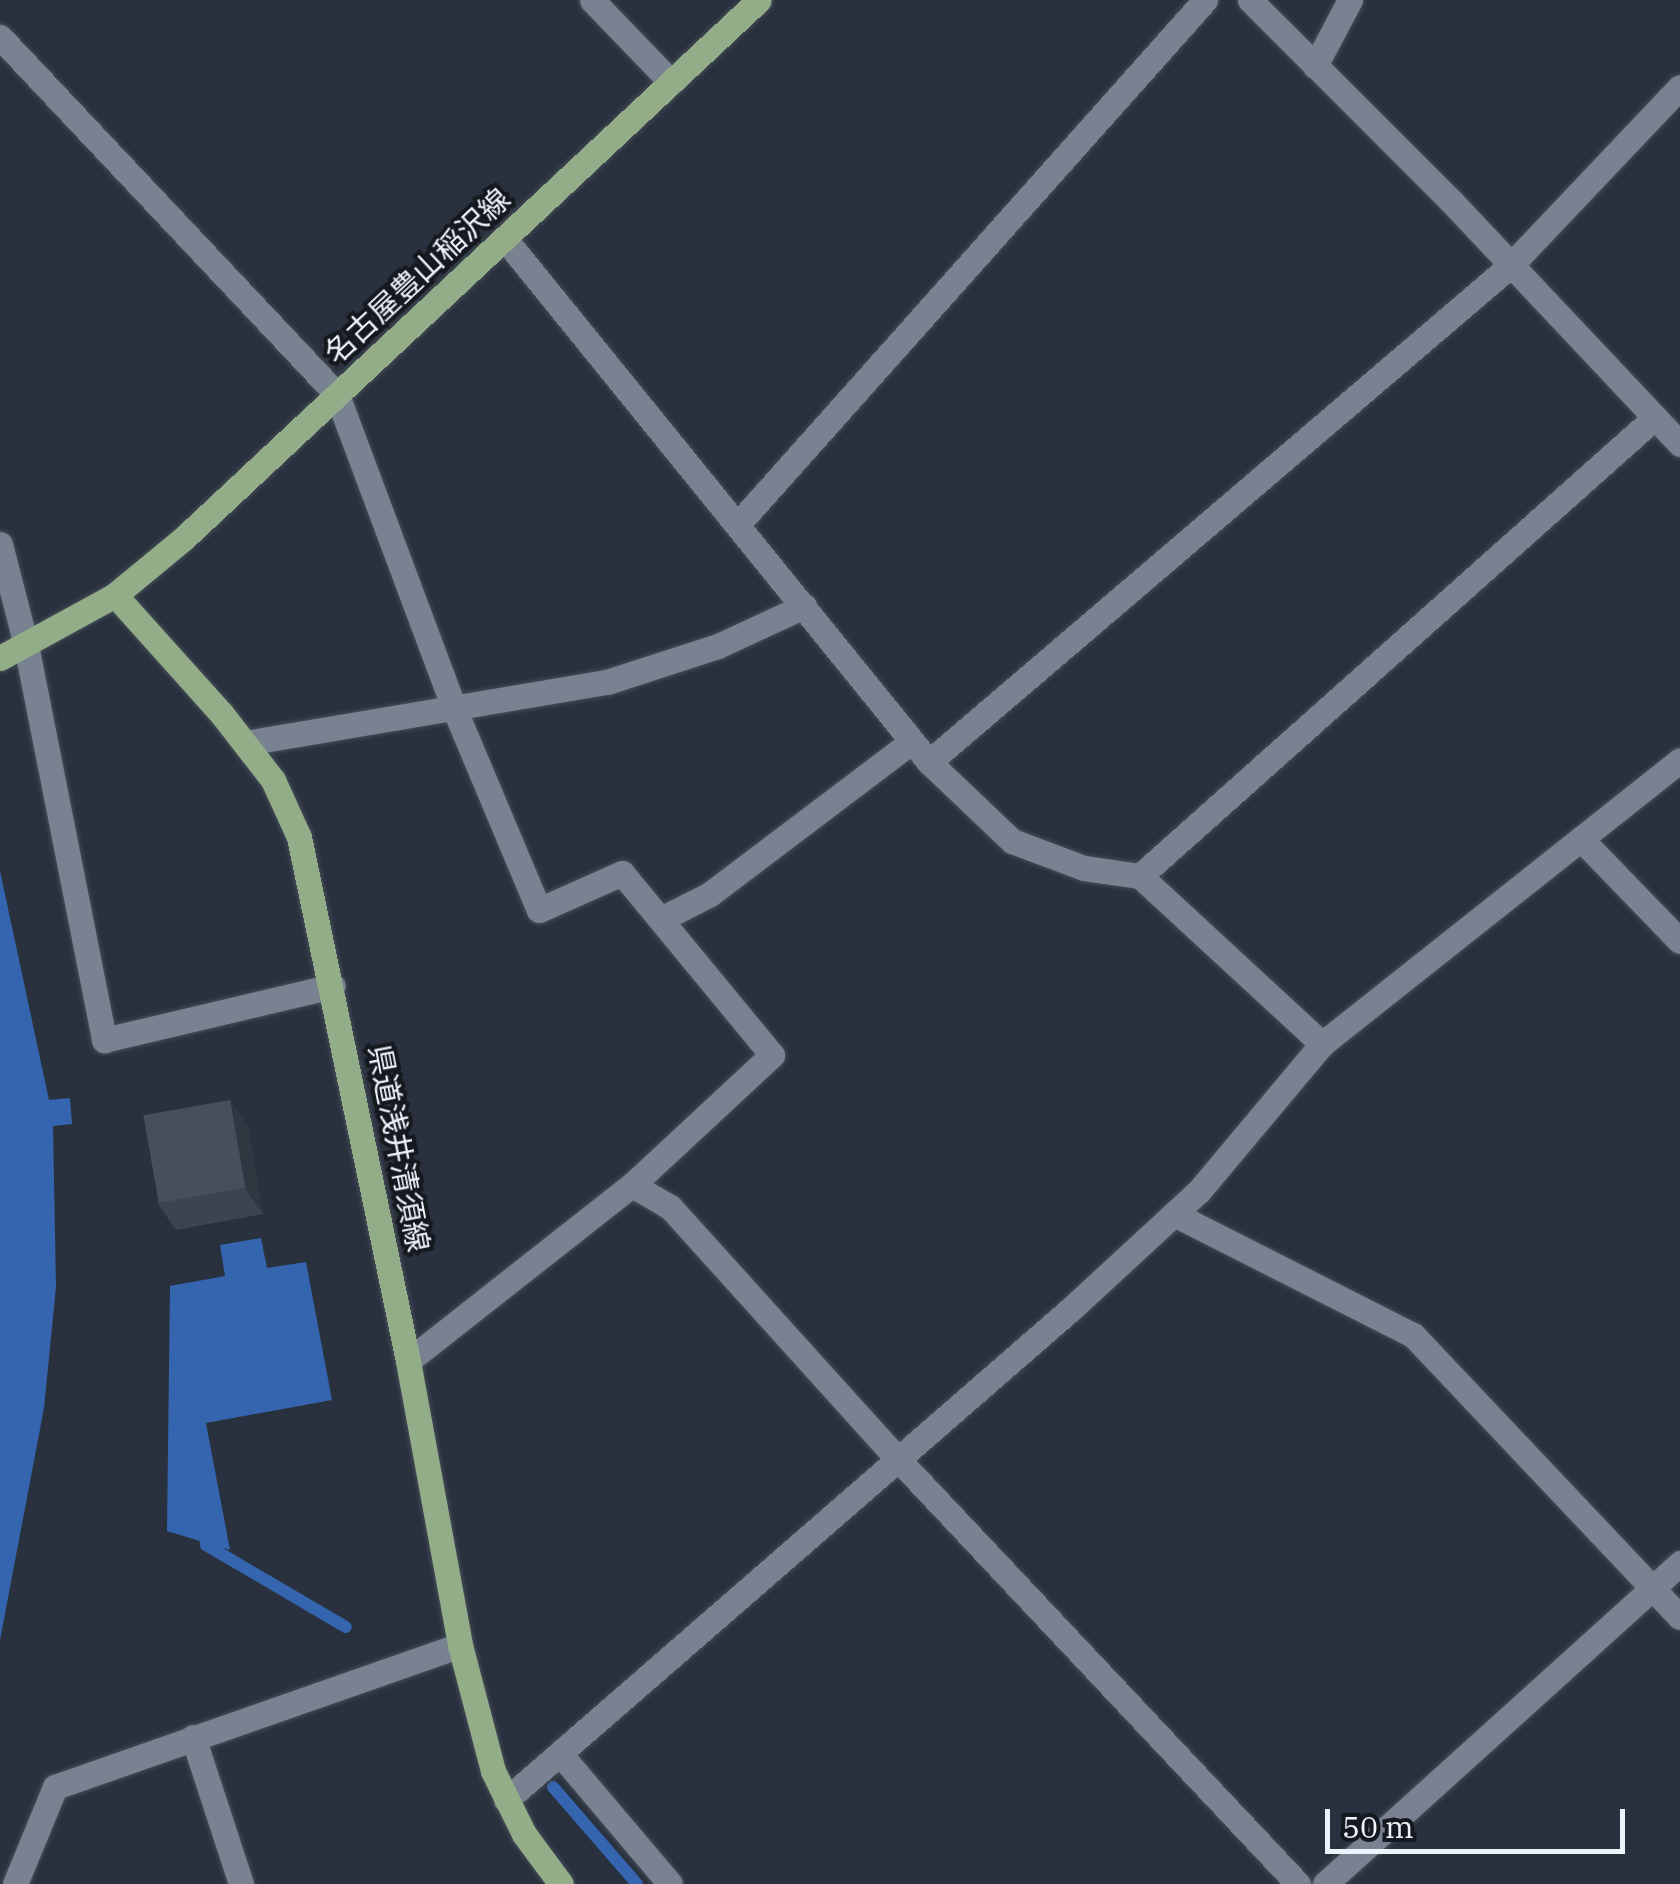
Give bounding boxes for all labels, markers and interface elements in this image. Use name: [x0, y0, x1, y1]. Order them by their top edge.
street label: 名古屋豊山稲沢線: [317, 181, 517, 371]
street label: 県道浅井清須線: [361, 1041, 437, 1255]
scale bar: [1330, 1789, 1630, 1851]
text: 50 m: [1342, 1807, 1414, 1846]

